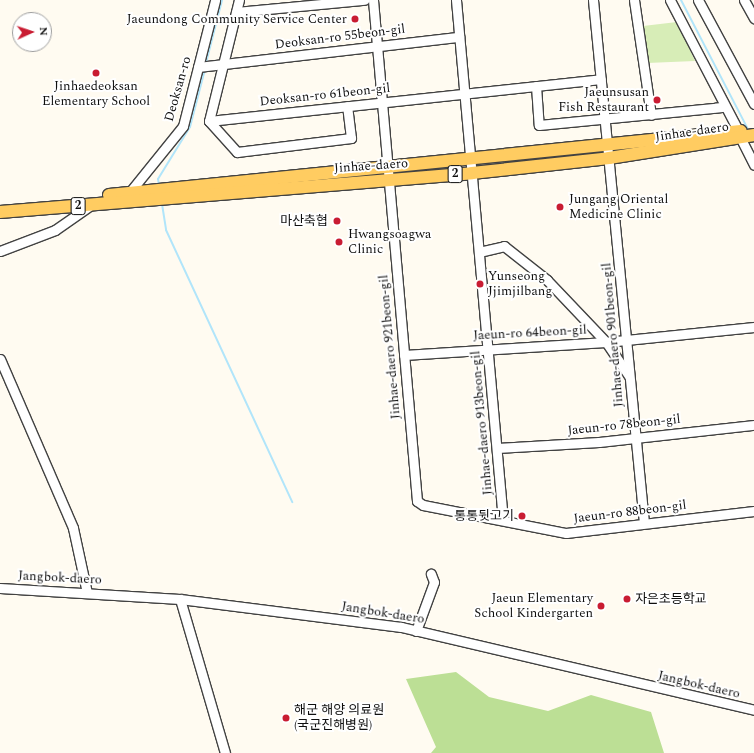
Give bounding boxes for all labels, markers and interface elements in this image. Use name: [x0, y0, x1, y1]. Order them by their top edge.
place label: Jaeundong Community Service Center: [127, 11, 347, 27]
north arrow: [12, 12, 52, 52]
marker: Jaeundong Community Service Center: [350, 14, 360, 24]
street label: Deoksan-ro 55beon-gil: [274, 21, 406, 53]
text: N: [35, 26, 52, 36]
street label: Deoksan-ro: [161, 55, 195, 123]
marker: Jinhaedeoksan Elementary School: [91, 68, 101, 78]
place label: Jinhaedeoksan Elementary School: [42, 79, 150, 110]
street label: Deoksan-ro 61beon-gil: [259, 80, 391, 110]
place label: Jaeunsusan Fish Restaurant: [558, 85, 649, 116]
marker: Jaeunsusan Fish Restaurant: [652, 95, 662, 105]
street label: Jinhae-daero: [654, 119, 730, 145]
street label: Jinhae-daero: [334, 156, 408, 176]
road number: 2: [447, 164, 463, 184]
place label: Jungang Oriental Medicine Clinic: [569, 192, 668, 223]
road number: 2: [70, 196, 86, 216]
marker: Jungang Oriental Medicine Clinic: [554, 201, 566, 213]
place label: 마산축협: [280, 213, 328, 229]
marker: 마산축협: [331, 215, 343, 227]
place label: Hwangsoagwa Clinic: [348, 227, 431, 258]
marker: Hwangsoagwa Clinic: [333, 236, 345, 248]
street label: Jinhae-daero 901beon-gil: [599, 262, 627, 408]
place label: Yunseong Jjimjilbang: [488, 269, 552, 300]
street label: Jinhae-daero 921beon-gil: [376, 274, 404, 420]
marker: Yunseong Jjimjilbang: [475, 279, 485, 289]
street label: Jaeun-ro 64beon-gil: [473, 322, 587, 344]
street label: Jinhae-daero 913beon-gil: [468, 350, 496, 496]
street label: Jaeun-ro 78beon-gil: [567, 411, 681, 439]
street label: Jaeun-ro 88beon-gil: [573, 497, 687, 527]
place label: 통통뒷고기: [454, 508, 514, 524]
marker: 통통뒷고기: [517, 511, 527, 521]
street label: Jangbok-daero: [18, 568, 102, 588]
place label: Jaeun Elementary School Kindergarten: [474, 591, 593, 622]
place label: 자은초등학교: [635, 591, 707, 607]
marker: 자은초등학교: [622, 594, 632, 604]
street label: Jangbok-daero: [340, 599, 426, 627]
marker: Jaeun Elementary School Kindergarten: [596, 601, 606, 611]
street label: Jangbok-daero: [656, 668, 742, 702]
place label: 해군 해양 의료원 (국군진해병원): [294, 703, 384, 734]
marker: 해군 해양 의료원 (국군진해병원): [281, 713, 291, 723]

